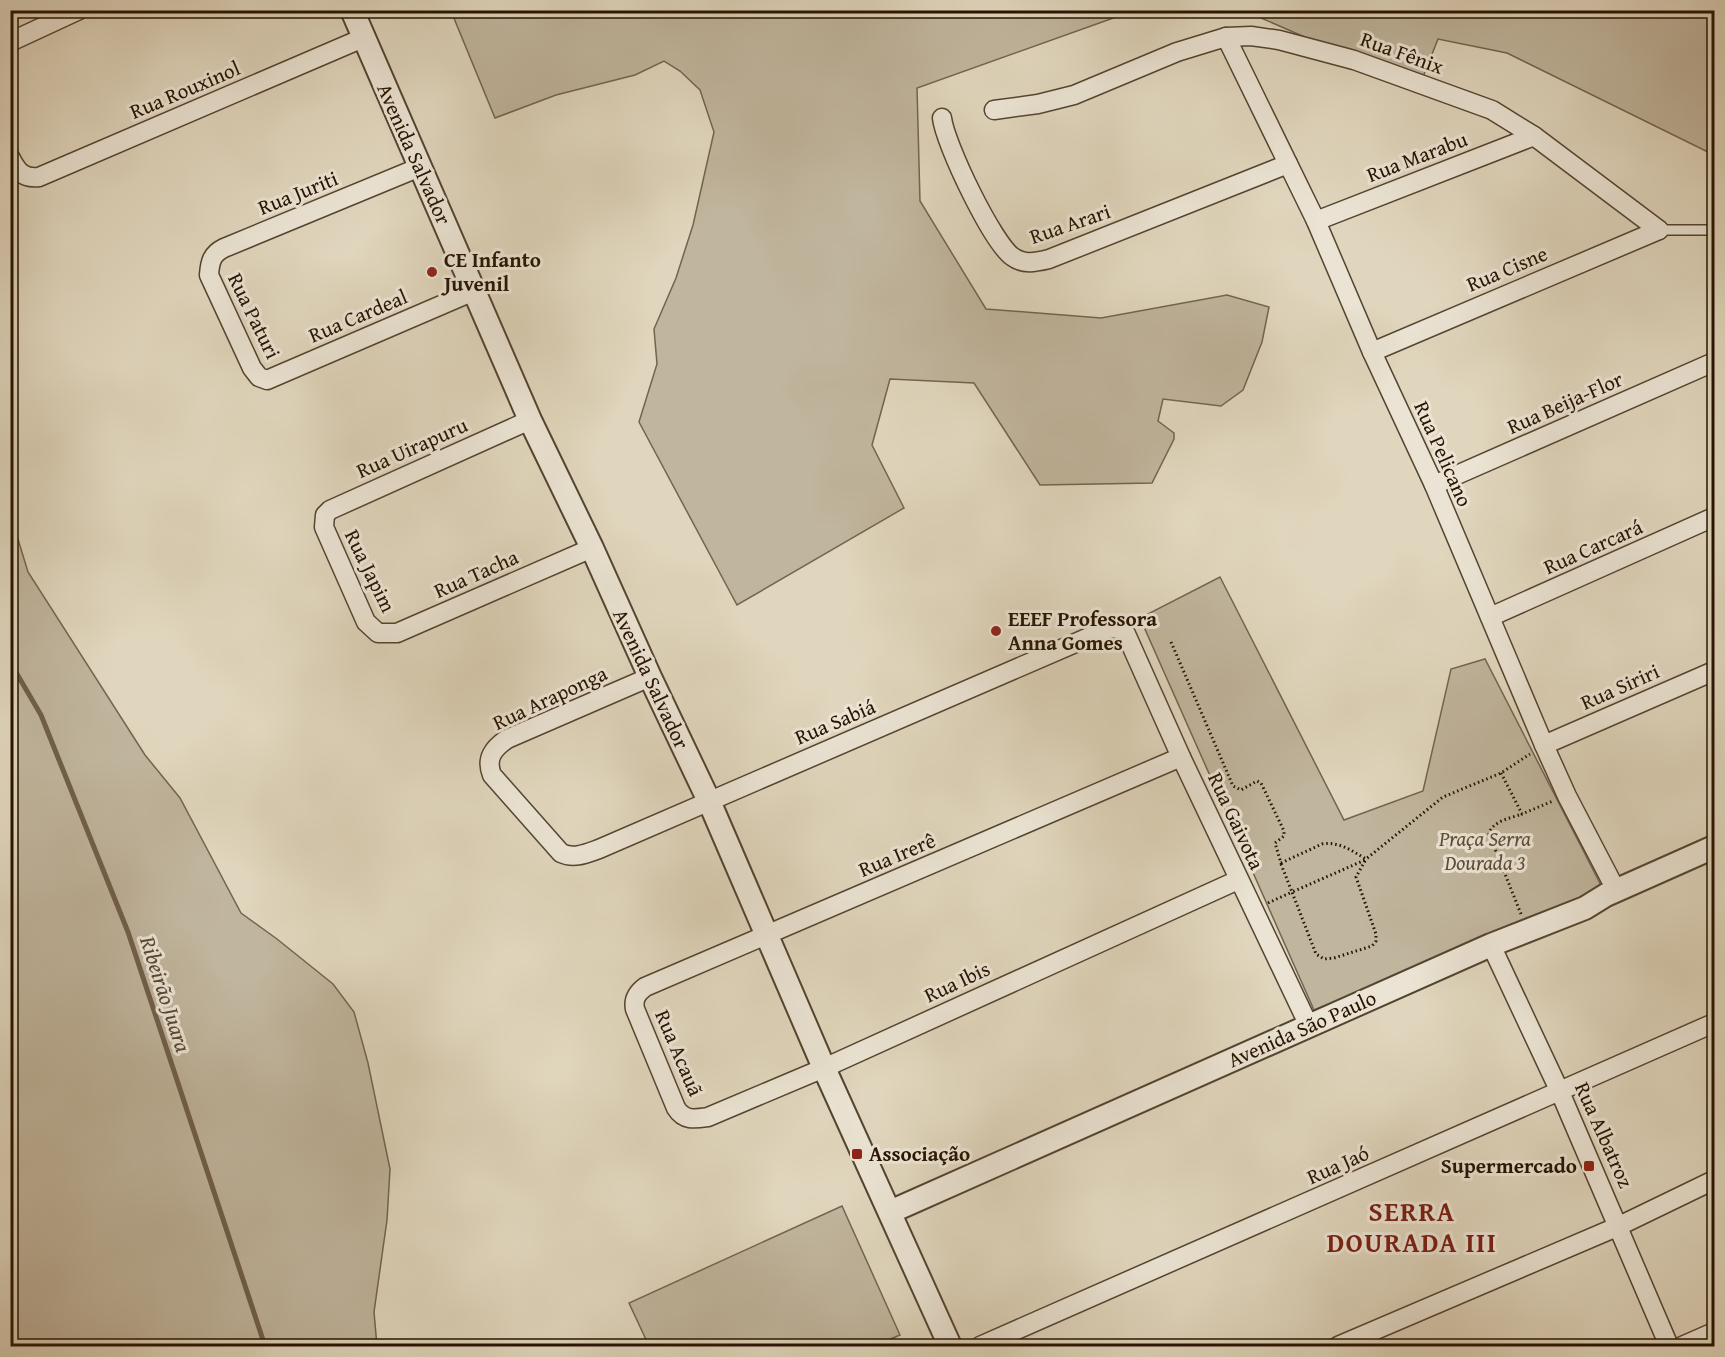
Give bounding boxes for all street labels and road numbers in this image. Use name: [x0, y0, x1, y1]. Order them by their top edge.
street label: Rua Fênix: [1356, 23, 1448, 82]
street label: Rua Rouxinol: [125, 52, 245, 127]
street label: Avenida Salvador: [369, 78, 460, 230]
street label: Rua Marabu: [1362, 123, 1472, 190]
street label: Rua Juriti: [253, 162, 343, 223]
street label: Rua Arari: [1025, 195, 1115, 252]
street label: Rua Cisne: [1461, 238, 1552, 299]
street label: Rua Paturi: [220, 267, 289, 364]
street label: Rua Cardeal: [304, 281, 412, 350]
street label: Rua Beija-Flor: [1502, 363, 1628, 442]
street label: Rua Pelicano: [1406, 396, 1481, 512]
street label: Rua Uirapuru: [351, 409, 473, 486]
street label: Rua Carcará: [1538, 511, 1647, 582]
street label: Rua Japim: [337, 524, 404, 618]
street label: Rua Tacha: [429, 541, 523, 606]
street label: Avenida Salvador: [605, 604, 698, 754]
street label: Rua Siriri: [1575, 655, 1664, 718]
street label: Rua Araponga: [487, 657, 612, 738]
street label: Rua Sabiá: [790, 691, 880, 752]
street label: Rua Gaivota: [1200, 767, 1273, 875]
street label: Rua Irerê: [853, 824, 940, 885]
street label: Rua Ibis: [919, 953, 995, 1010]
street label: Avenida São Paulo: [1223, 982, 1381, 1075]
street label: Rua Acauã: [647, 1005, 712, 1101]
street label: Rua Albatroz: [1567, 1077, 1642, 1193]
street label: Rua Jaó: [1302, 1137, 1374, 1192]

